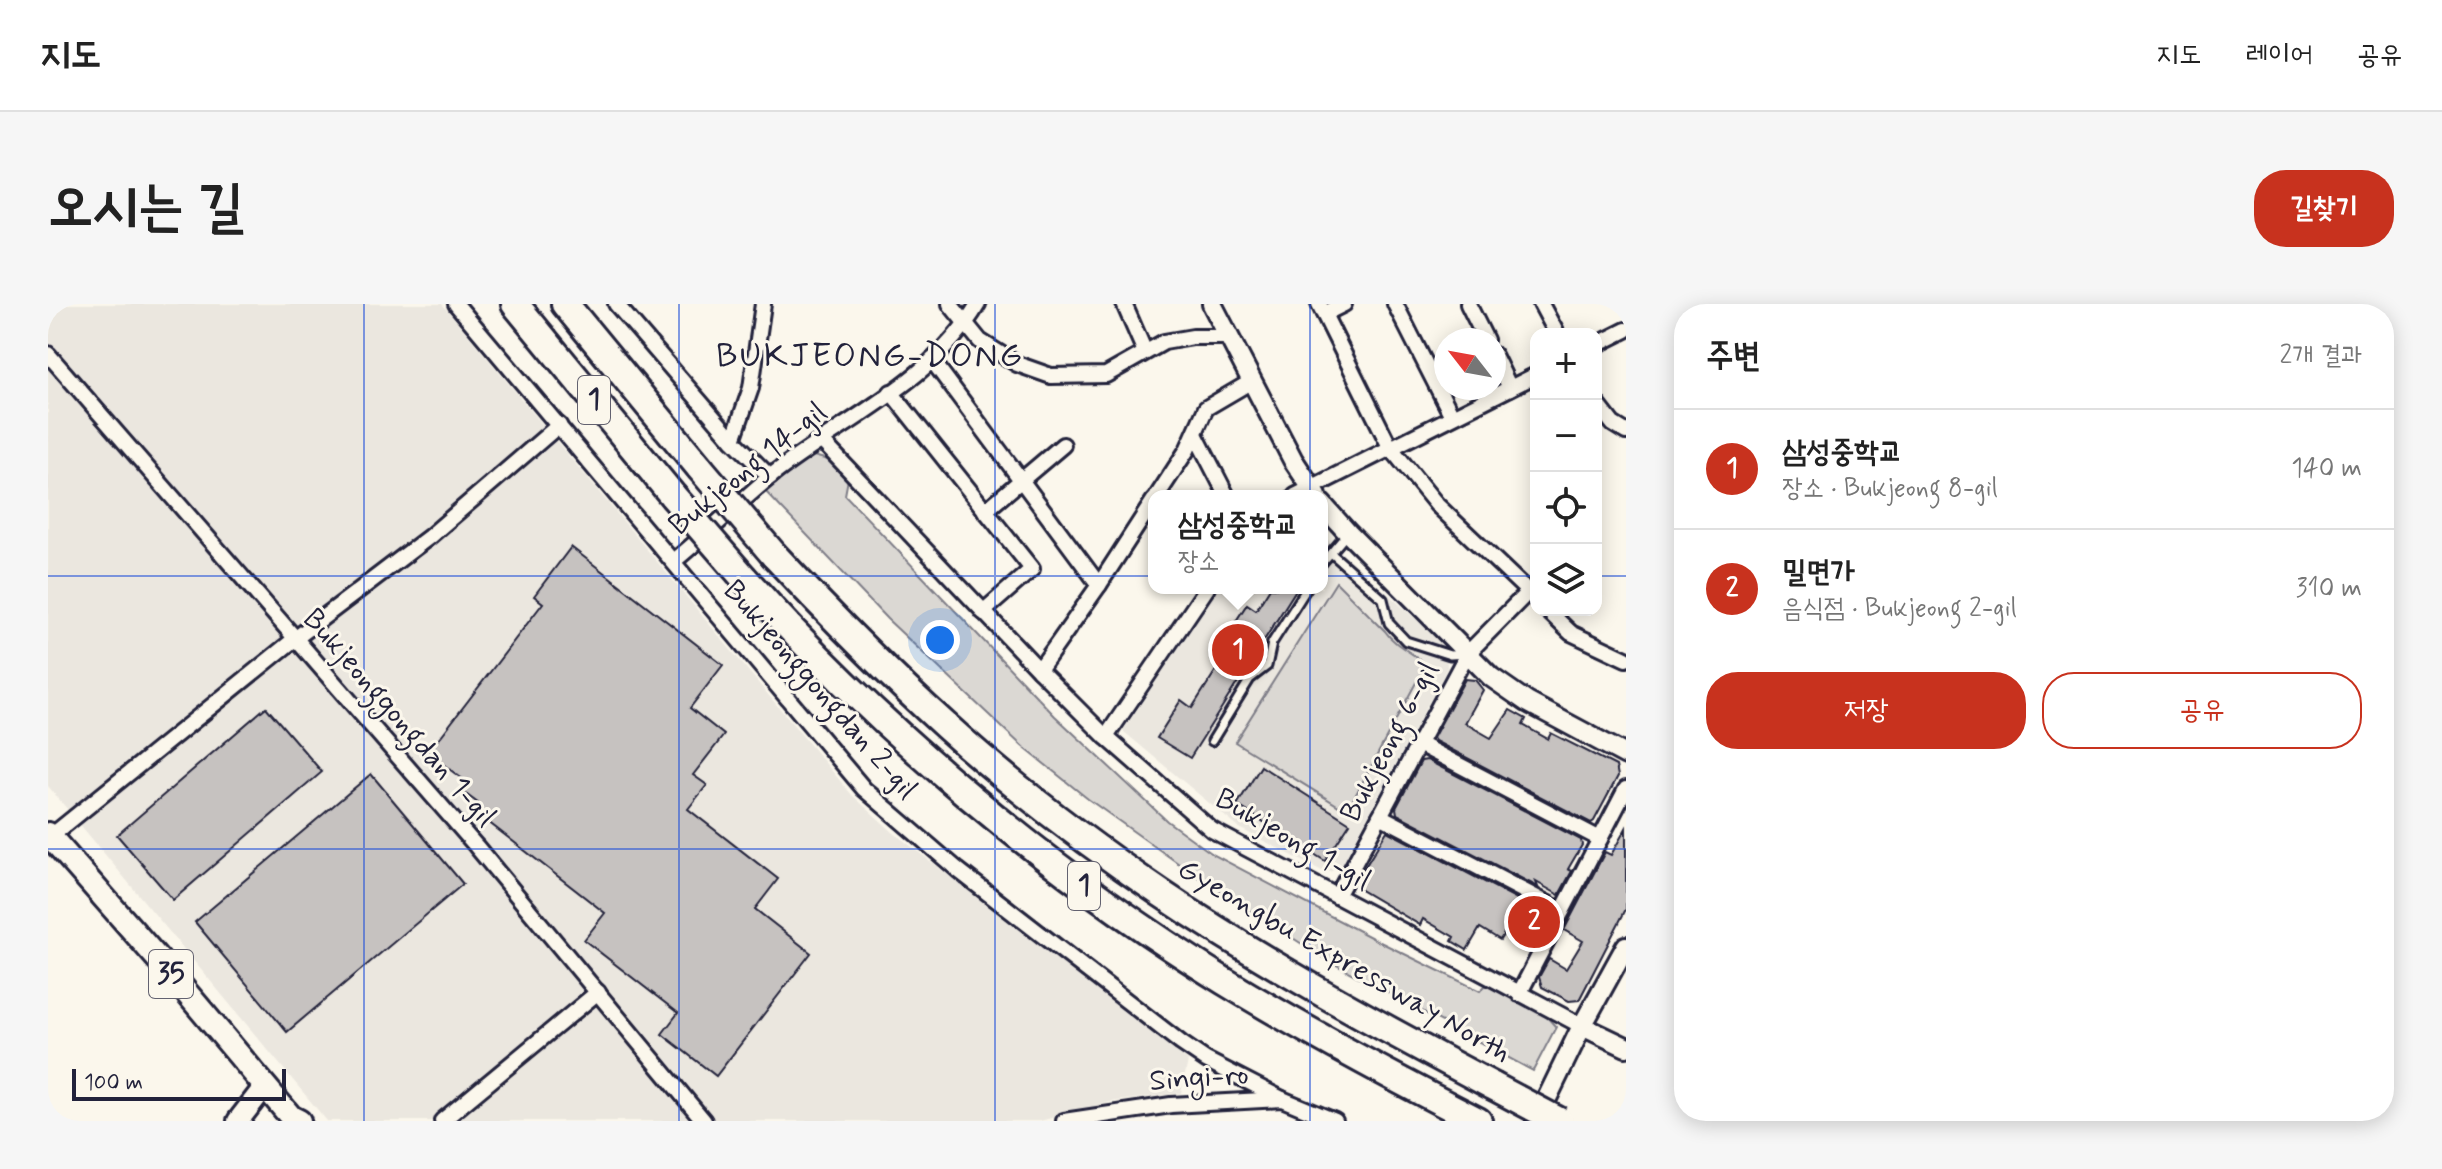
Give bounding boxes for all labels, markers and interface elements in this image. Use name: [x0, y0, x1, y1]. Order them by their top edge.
text: 지도: [40, 31, 101, 80]
text: 지도: [2156, 37, 2201, 74]
text: 레이어: [2245, 37, 2313, 74]
text: 공유: [2357, 37, 2402, 74]
button: 길찾기: [2254, 170, 2394, 247]
text: 오시는 길: [48, 172, 243, 245]
north arrow: [1434, 328, 1506, 400]
map controls: [1530, 328, 1602, 616]
button: +: [1530, 328, 1602, 400]
district label: BUKJEONG-DONG: [716, 334, 1024, 379]
text: 주변: [1706, 334, 1761, 379]
text: 2개 결과: [2279, 339, 2362, 373]
road number: 1: [578, 376, 610, 424]
street label: Bukjeong 14-gil: [661, 393, 837, 547]
button: −: [1530, 400, 1602, 472]
text: 삼성중학교: [1782, 433, 1903, 472]
text: 1: [1726, 452, 1738, 486]
text: 140 m: [2291, 452, 2362, 486]
button: locate: [1530, 472, 1602, 544]
text: 장소 · Bukjeong 8-gil: [1782, 472, 1998, 506]
popup: [1148, 490, 1328, 594]
text: 삼성중학교: [1178, 506, 1298, 545]
button: layers: [1530, 544, 1602, 616]
text: 장소: [1178, 545, 1219, 579]
text: 밀면가: [1782, 553, 1854, 592]
street label: Bukjeonggongdan 2-gil: [712, 572, 926, 810]
text: 2: [1726, 572, 1738, 606]
text: 310 m: [2296, 572, 2362, 606]
text: 음식점 · Bukjeong 2-gil: [1782, 592, 2017, 626]
street label: Bukjeonggongdan 1-gil: [291, 601, 505, 837]
your location: [920, 620, 960, 660]
pin: 1: [1212, 620, 1264, 680]
street label: Bukjeong 6-gil: [1331, 655, 1451, 830]
button: 저장: [1706, 672, 2026, 749]
button: 공유: [2042, 672, 2362, 749]
street label: Bukjeong 1-gil: [1206, 780, 1378, 903]
street label: Gyeongbu Expressway North: [1170, 849, 1518, 1073]
road number: 1: [1068, 862, 1100, 910]
pin: 2: [1508, 892, 1560, 952]
road number: 35: [149, 950, 193, 998]
street label: Singi-ro: [1148, 1055, 1250, 1103]
scale bar: [72, 1065, 286, 1101]
text: 100 m: [84, 1069, 143, 1097]

